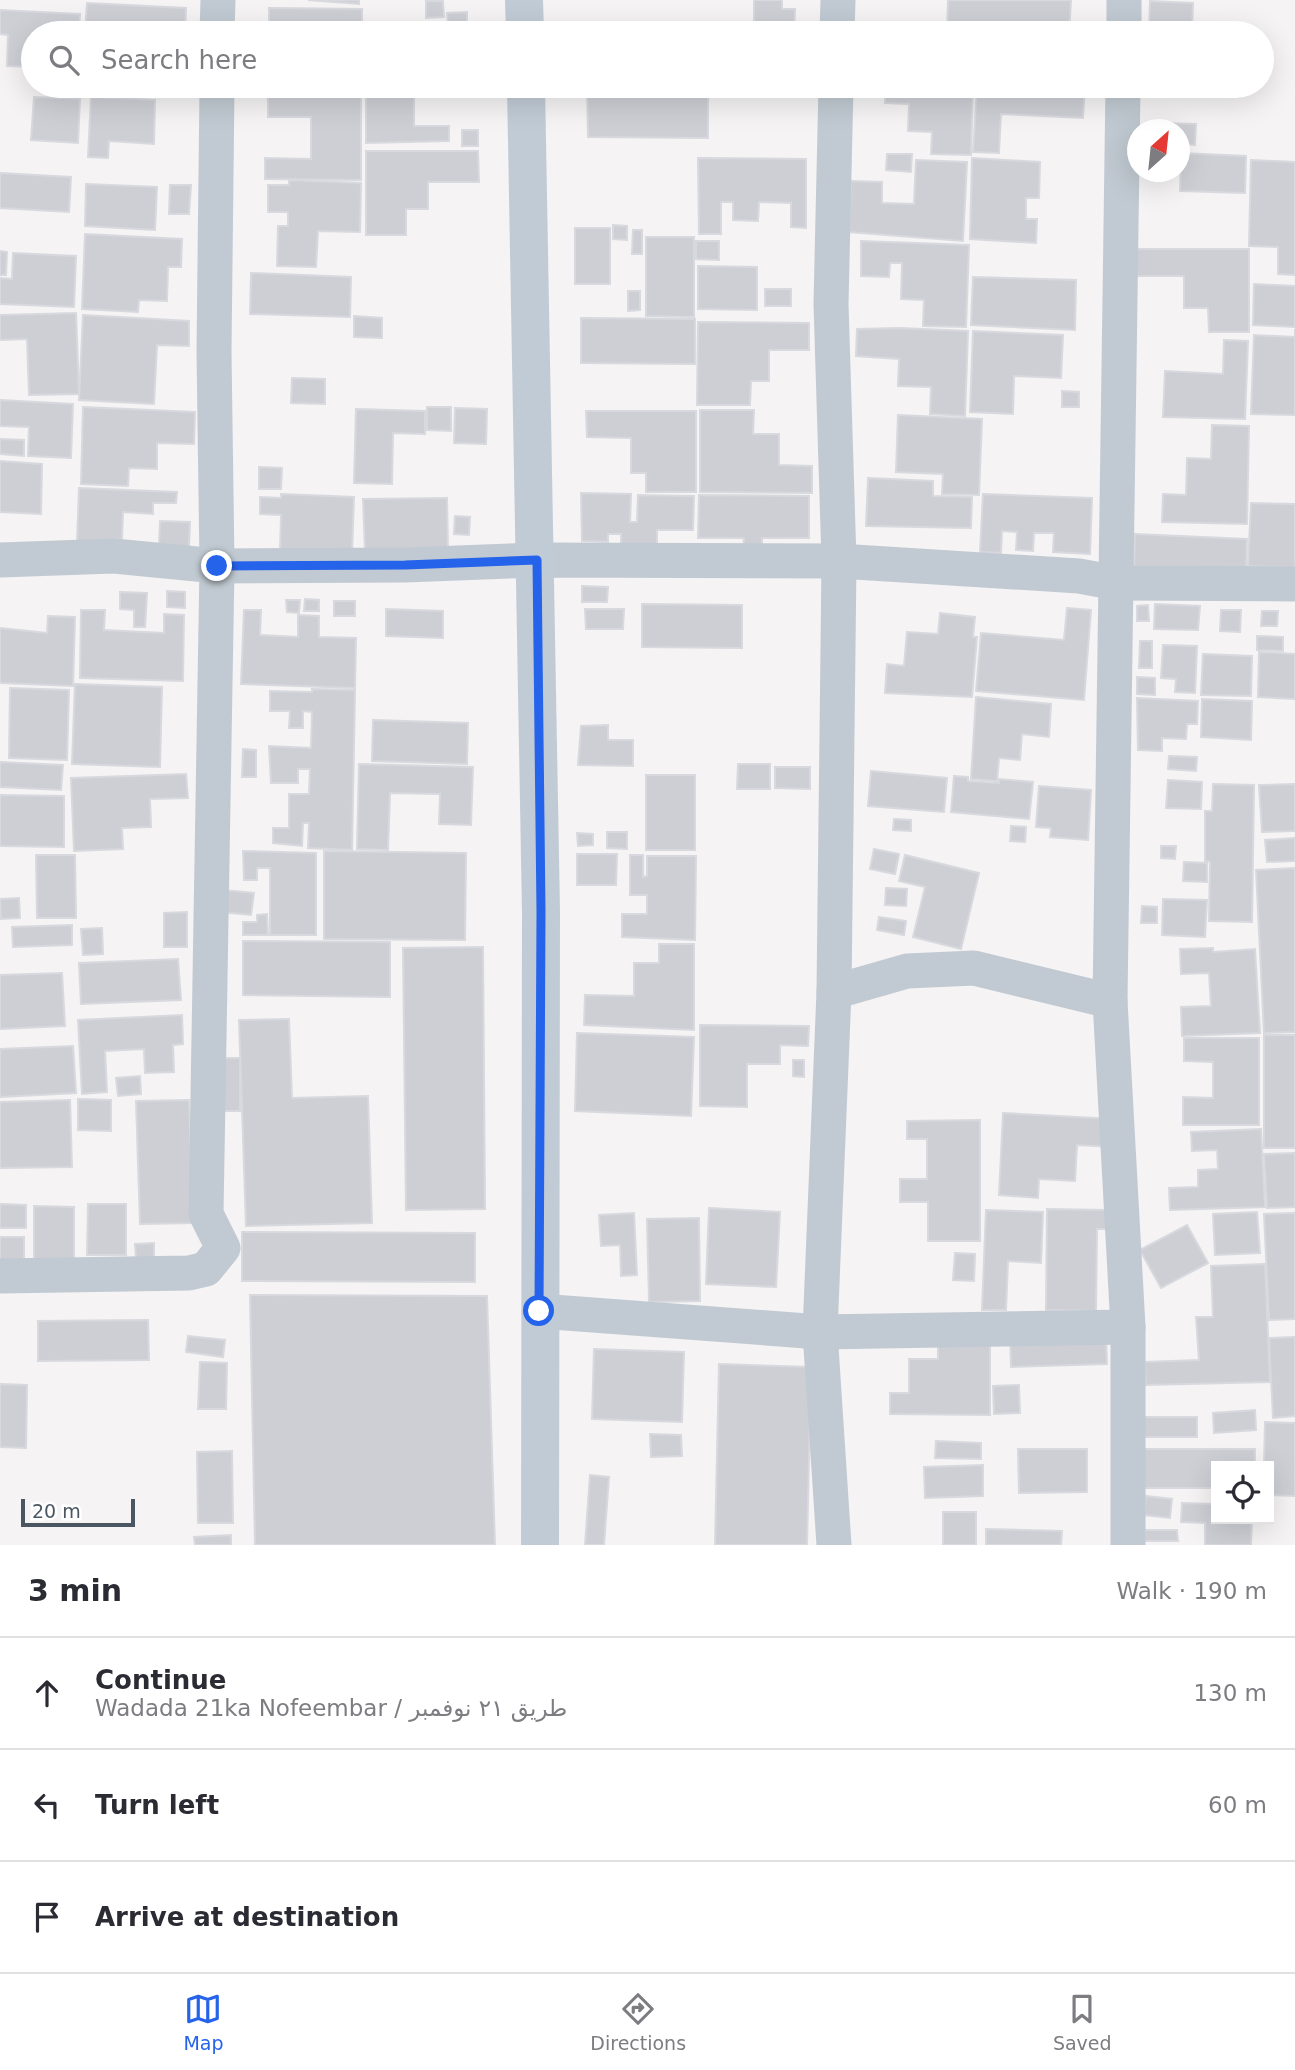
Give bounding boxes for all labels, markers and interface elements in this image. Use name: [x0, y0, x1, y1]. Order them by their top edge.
search box: [21, 21, 1274, 98]
icon: search: [45, 41, 83, 79]
text: Search here: [101, 45, 257, 75]
north arrow: [1127, 119, 1190, 182]
route end: [201, 550, 232, 581]
route start: [523, 1295, 554, 1326]
map controls: [1211, 1461, 1274, 1524]
button: locate: [1211, 1461, 1274, 1524]
scale bar: [21, 1496, 135, 1528]
text: 20 m: [32, 1500, 81, 1522]
text: 3 min: [28, 1573, 122, 1608]
text: Walk · 190 m: [1116, 1578, 1267, 1604]
text: Continue: [95, 1665, 226, 1695]
icon: ahead: [28, 1674, 66, 1712]
text: 130 m: [1193, 1680, 1267, 1706]
text: Wadada 21ka Nofeembar / طريق ٢١ نوفمبر: [95, 1695, 567, 1721]
icon: left: [28, 1786, 66, 1824]
text: Turn left: [95, 1790, 219, 1820]
text: 60 m: [1208, 1792, 1267, 1818]
icon: arrive: [28, 1898, 66, 1936]
text: Arrive at destination: [95, 1902, 399, 1932]
tab: Map: [183, 1990, 224, 2054]
tab: Directions: [590, 1990, 686, 2054]
tab: Saved: [1053, 1990, 1112, 2054]

